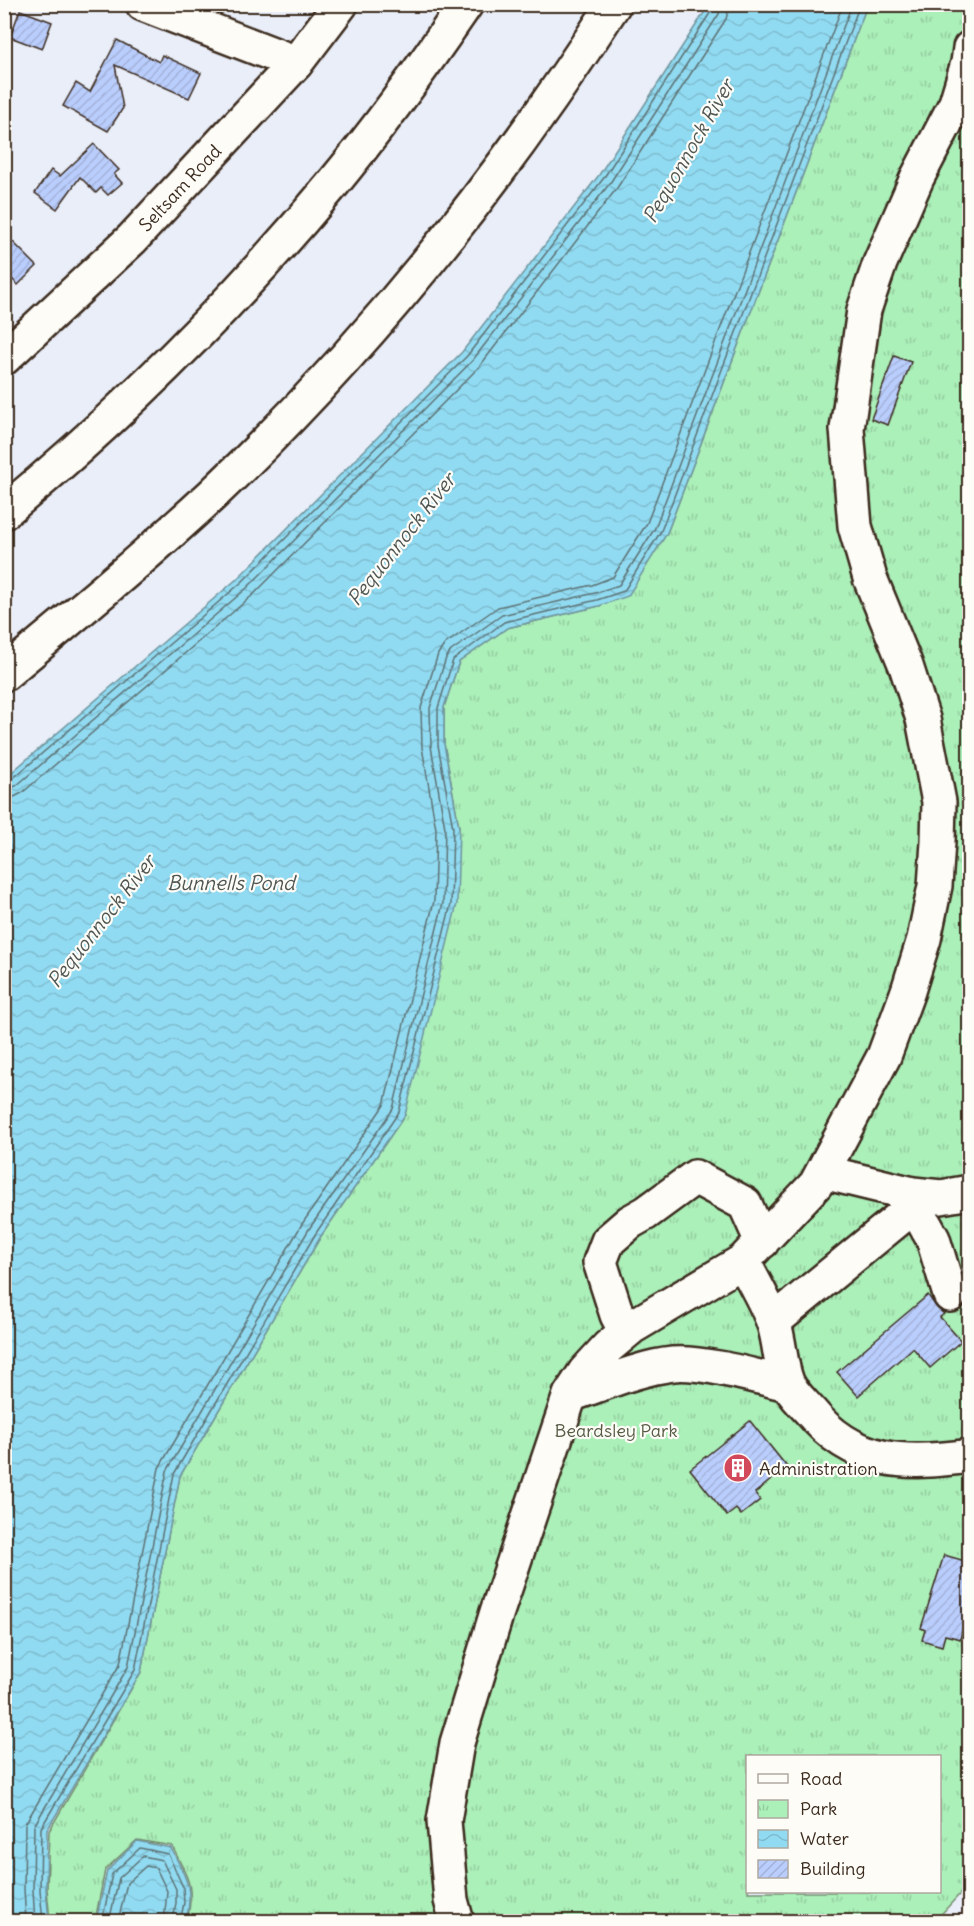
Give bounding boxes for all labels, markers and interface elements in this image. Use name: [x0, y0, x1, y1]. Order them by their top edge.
water label: Pequonnock River: [637, 72, 741, 227]
street label: Seltsam Road: [134, 139, 226, 236]
water label: Pequonnock River: [341, 466, 462, 610]
water label: Pequonnock River: [41, 848, 162, 992]
water label: Bunnells Pond: [167, 870, 297, 895]
park label: Beardsley Park: [554, 1419, 678, 1442]
building icon: Administration: [722, 1452, 754, 1484]
place label: Administration: [759, 1457, 878, 1480]
legend: [746, 1755, 941, 1893]
text: Road: [800, 1767, 843, 1790]
text: Park: [800, 1797, 837, 1820]
text: Water: [800, 1827, 850, 1850]
text: Building: [800, 1857, 865, 1880]

